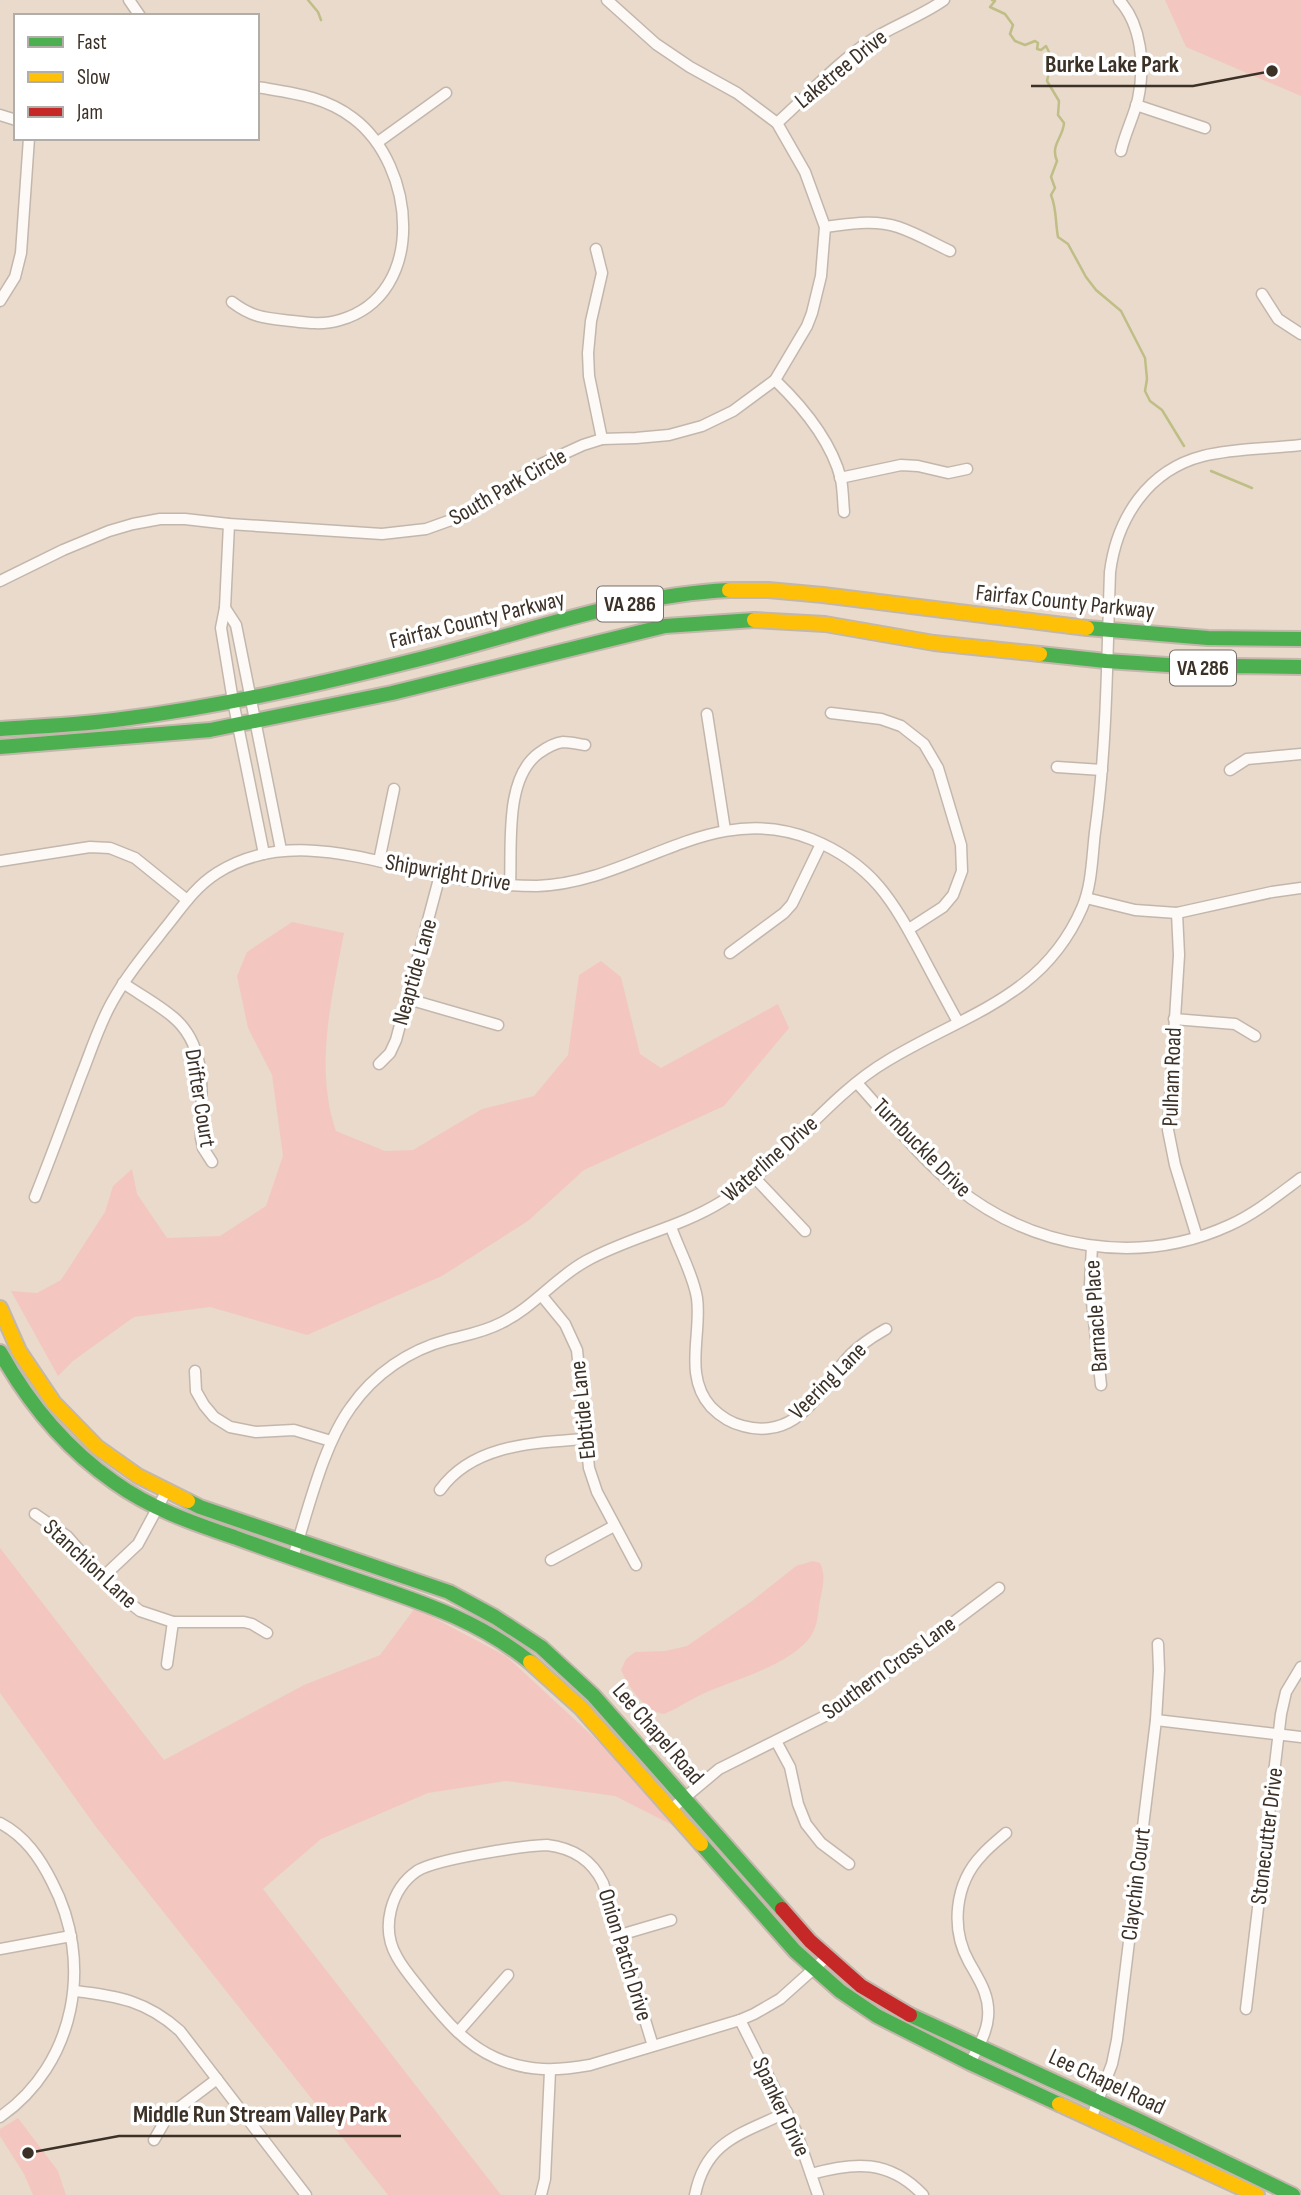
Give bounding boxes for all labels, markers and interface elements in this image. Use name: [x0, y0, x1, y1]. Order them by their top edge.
legend: [14, 14, 259, 140]
street label: Laketree Drive: [789, 23, 893, 115]
text: Fast: [77, 30, 107, 55]
callout: Burke Lake Park: [1031, 41, 1193, 86]
text: Burke Lake Park: [1045, 50, 1179, 79]
text: Slow: [77, 65, 111, 90]
text: Jam: [76, 100, 103, 125]
street label: South Park Circle: [444, 442, 572, 532]
street label: Fairfax County Parkway: [974, 579, 1156, 625]
street label: Fairfax County Parkway: [387, 585, 568, 655]
road number: VA 286: [597, 586, 663, 622]
road number: VA 286: [1170, 650, 1236, 686]
street label: Shipwright Drive: [383, 848, 513, 898]
street label: Neaptide Lane: [386, 915, 444, 1029]
street label: Pulham Road: [1156, 1027, 1188, 1127]
street label: Drifter Court: [178, 1047, 222, 1149]
street label: Turnbuckle Drive: [867, 1093, 977, 1203]
street label: Waterline Drive: [716, 1110, 824, 1208]
street label: Barnacle Place: [1078, 1259, 1114, 1373]
street label: Veering Lane: [783, 1336, 873, 1426]
street label: Ebbtide Lane: [564, 1359, 602, 1461]
street label: Stanchion Lane: [37, 1513, 143, 1615]
street label: Southern Cross Lane: [817, 1610, 961, 1726]
street label: Lee Chapel Road: [606, 1678, 710, 1790]
street label: Stonecutter Drive: [1245, 1766, 1289, 1906]
street label: Claychin Court: [1115, 1826, 1157, 1942]
street label: Onion Patch Drive: [592, 1886, 658, 2024]
street label: Lee Chapel Road: [1044, 2043, 1170, 2121]
street label: Spanker Drive: [746, 2053, 816, 2161]
callout: Middle Run Stream Valley Park: [119, 2091, 401, 2136]
text: Middle Run Stream Valley Park: [133, 2100, 387, 2129]

